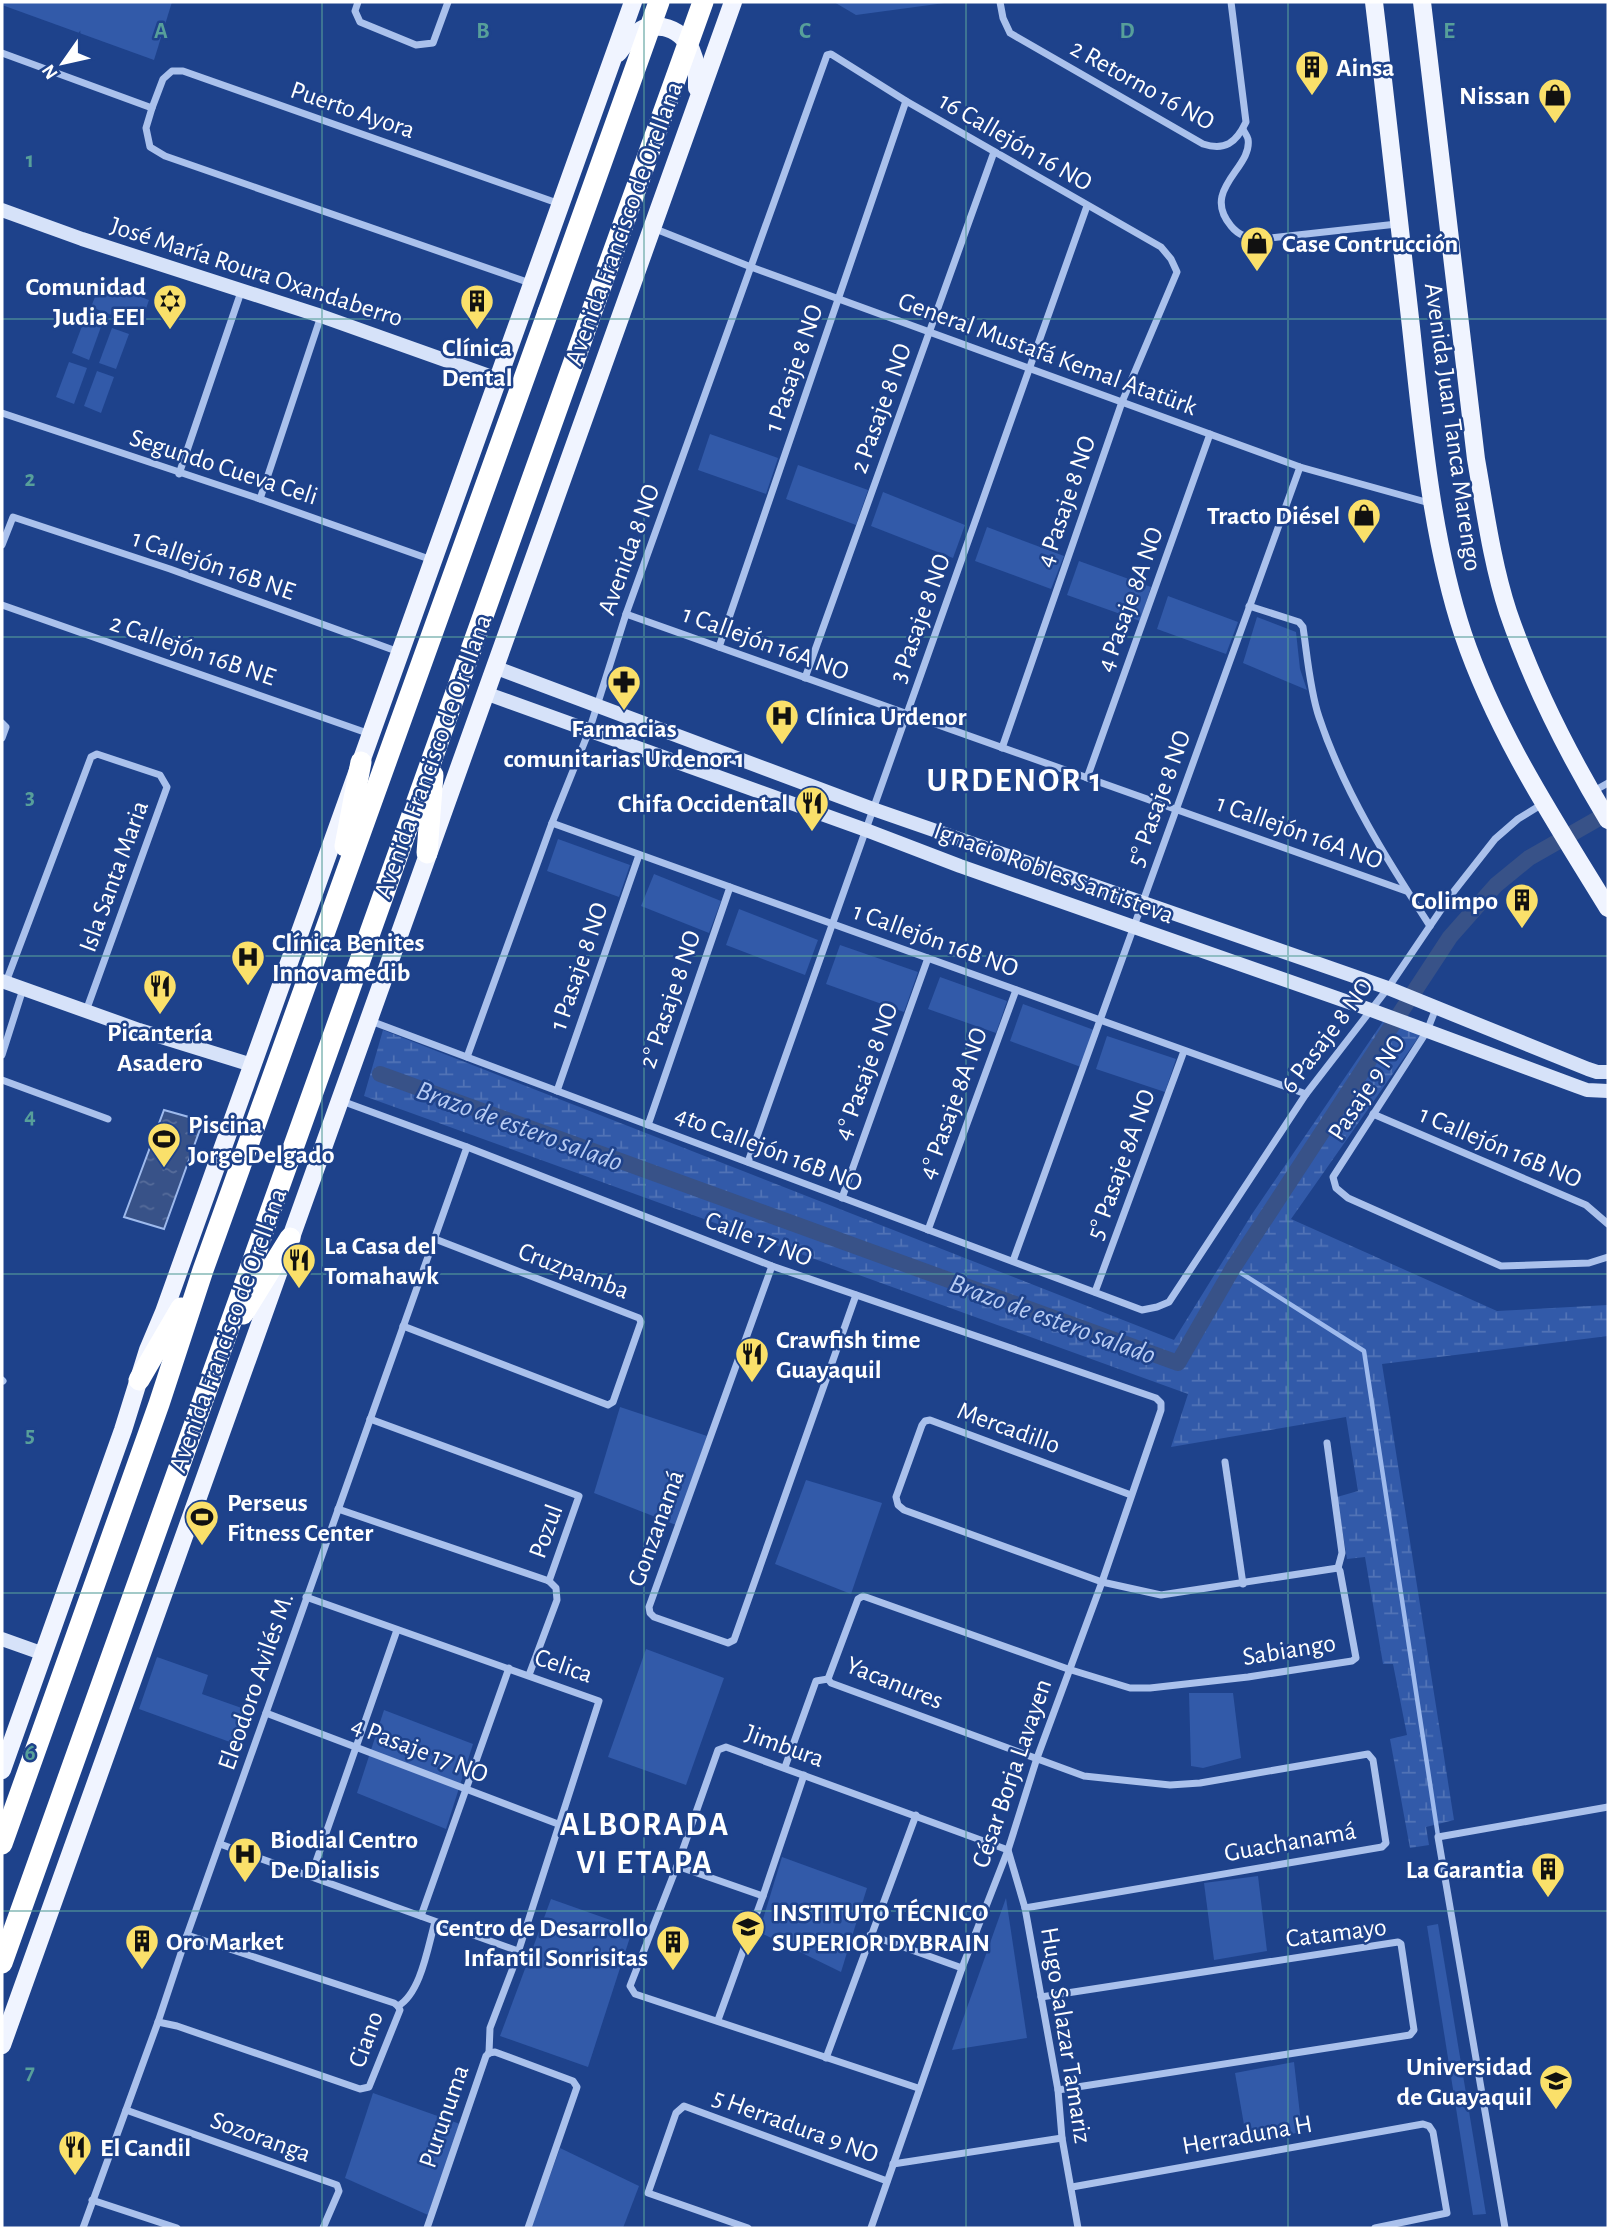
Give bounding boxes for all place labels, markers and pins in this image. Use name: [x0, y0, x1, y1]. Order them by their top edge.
building icon: Ainsa: [1293, 48, 1331, 97]
place label: Ainsa: [1336, 55, 1395, 81]
shop icon: Nissan: [1536, 76, 1574, 125]
place label: Nissan: [1459, 83, 1530, 109]
shop icon: Case Contrucción: [1238, 224, 1276, 273]
place label: Case Contrucción: [1282, 231, 1458, 257]
place label: Comunidad Judia EEI: [25, 274, 146, 330]
synagogue icon: Comunidad Judia EEI: [151, 282, 189, 331]
building icon: Clínica Dental: [458, 282, 496, 331]
place label: Clínica Dental: [441, 335, 513, 391]
shop icon: Tracto Diésel: [1345, 496, 1383, 545]
place label: Tracto Diésel: [1207, 503, 1340, 529]
pharmacy icon: Farmacias comunitarias Urdenor 1: [605, 663, 643, 712]
hospital icon: Clínica Urdenor: [763, 697, 801, 746]
place label: Clínica Urdenor: [806, 704, 967, 730]
place label: Farmacias comunitarias Urdenor 1: [504, 716, 744, 772]
restaurant icon: Chifa Occidental: [793, 784, 831, 833]
place label: Chifa Occidental: [618, 791, 788, 817]
building icon: Colimpo: [1503, 881, 1541, 930]
place label: Colimpo: [1411, 888, 1498, 914]
place label: Clínica Benites Innovamedib: [272, 930, 424, 986]
hospital icon: Clínica Benites Innovamedib: [229, 938, 267, 987]
restaurant icon: Picantería Asadero: [141, 967, 179, 1016]
place label: Picantería Asadero: [107, 1020, 213, 1076]
place label: Piscina Jorge Delgado: [188, 1112, 335, 1168]
sports icon: Piscina Jorge Delgado: [145, 1120, 183, 1169]
place label: La Casa del Tomahawk: [324, 1233, 439, 1289]
restaurant icon: La Casa del Tomahawk: [280, 1241, 318, 1290]
place label: Crawfish time Guayaquil: [776, 1327, 920, 1383]
restaurant icon: Crawfish time Guayaquil: [733, 1335, 771, 1384]
place label: Perseus Fitness Center: [227, 1490, 373, 1546]
sports icon: Perseus Fitness Center: [183, 1498, 221, 1547]
place label: Biodial Centro De Dialisis: [270, 1827, 418, 1883]
hospital icon: Biodial Centro De Dialisis: [226, 1835, 264, 1884]
building icon: La Garantia: [1529, 1850, 1567, 1899]
place label: La Garantia: [1406, 1857, 1524, 1883]
place label: INSTITUTO TÉCNICO SUPERIOR DYBRAIN: [772, 1898, 990, 1956]
school or university icon: INSTITUTO TÉCNICO SUPERIOR DYBRAIN: [729, 1908, 767, 1957]
place label: Centro de Desarrollo Infantil Sonrisitas: [435, 1915, 648, 1971]
building icon: Oro Market: [123, 1922, 161, 1971]
building icon: Centro de Desarrollo Infantil Sonrisitas: [654, 1923, 692, 1972]
place label: Oro Market: [166, 1929, 284, 1955]
place label: Universidad de Guayaquil: [1397, 2054, 1532, 2110]
school or university icon: Universidad de Guayaquil: [1537, 2062, 1575, 2111]
restaurant icon: El Candil: [56, 2128, 94, 2177]
place label: El Candil: [100, 2135, 191, 2161]

